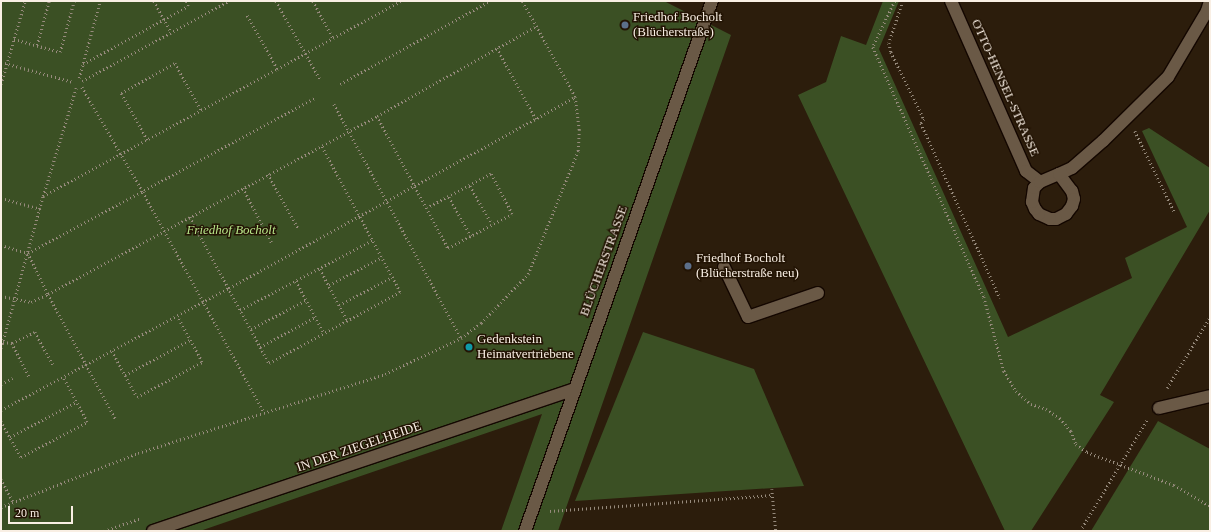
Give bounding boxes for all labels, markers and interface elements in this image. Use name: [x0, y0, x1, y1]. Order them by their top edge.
place label: Friedhof Bocholt (Blücherstraße): [633, 10, 722, 41]
street label: OTTO-HENSEL-STRASSE: [968, 17, 1042, 159]
marker: Friedhof Bocholt (Blücherstraße): [620, 20, 630, 30]
street label: BLÜCHERSTRASSE: [577, 204, 631, 318]
park label: Friedhof Bocholt: [186, 222, 276, 238]
place label: Friedhof Bocholt (Blücherstraße neu): [696, 251, 799, 282]
marker: Friedhof Bocholt (Blücherstraße neu): [683, 261, 693, 271]
place label: Gedenkstein Heimatvertriebene: [477, 332, 574, 363]
marker: Gedenkstein Heimatvertriebene: [464, 342, 474, 352]
street label: IN DER ZIEGELHEIDE: [295, 418, 423, 476]
scale bar: [10, 498, 75, 524]
text: 20 m: [15, 506, 39, 520]

